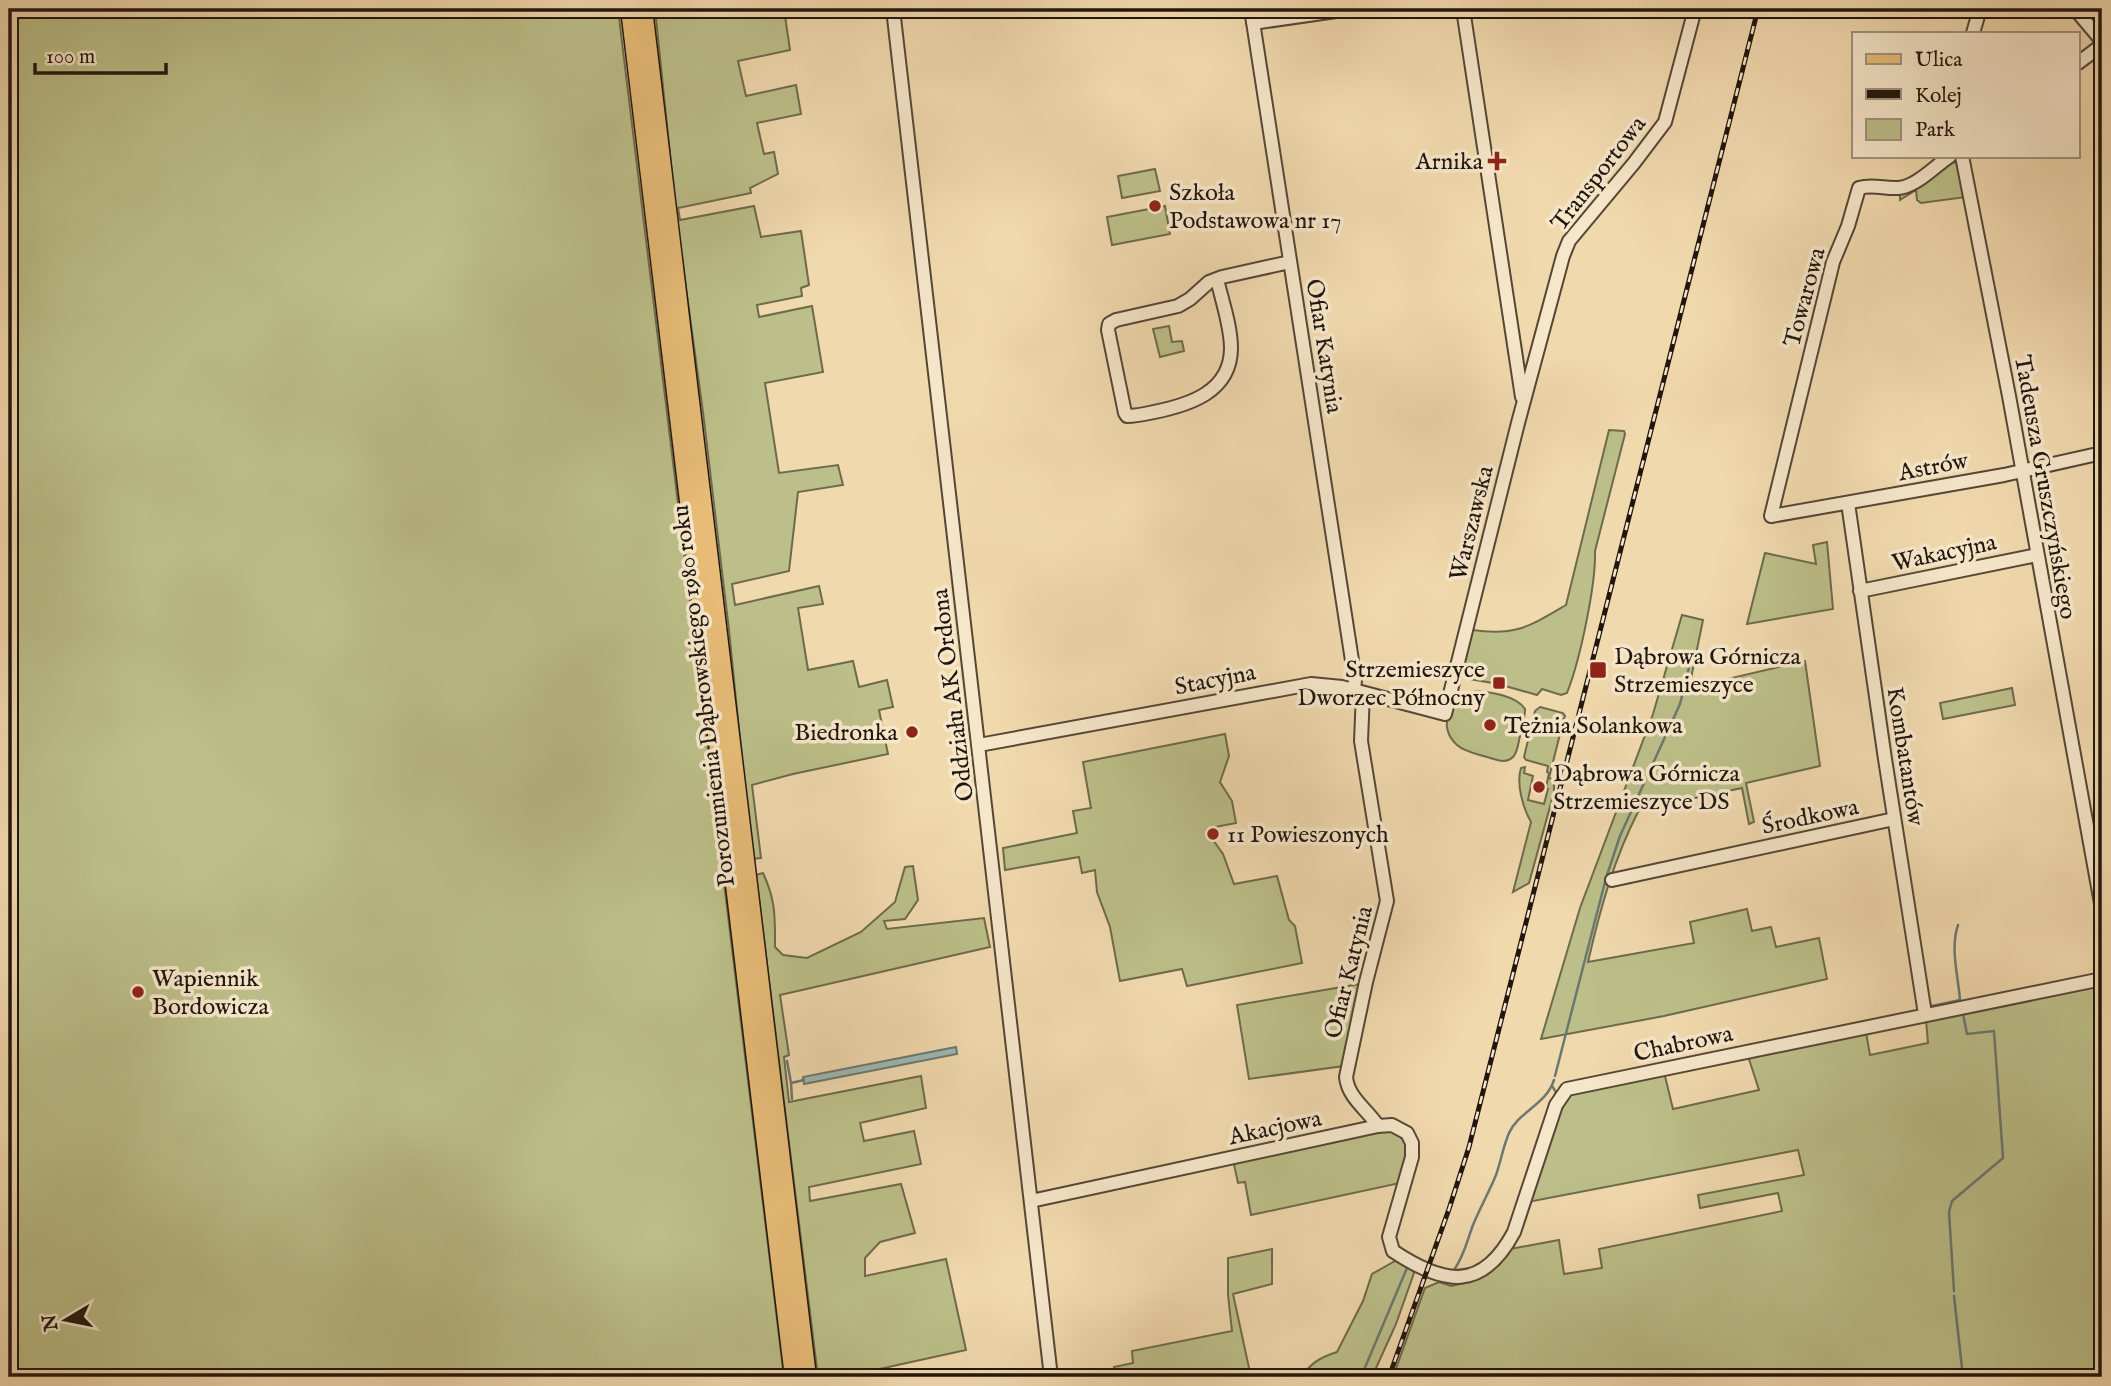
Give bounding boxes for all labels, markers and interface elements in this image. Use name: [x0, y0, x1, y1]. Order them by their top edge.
scale bar: [35, 32, 166, 76]
legend: [1852, 32, 2080, 158]
text: 100 m: [46, 44, 95, 71]
text: Ulica: [1915, 47, 1963, 74]
text: Kolej: [1915, 83, 1962, 110]
street label: Transportowa: [1545, 110, 1654, 238]
text: Park: [1915, 117, 1956, 144]
place label: Arnika: [1415, 147, 1484, 178]
marker: Arnika: [1489, 153, 1505, 169]
place label: Szkoła Podstawowa nr 17: [1169, 178, 1342, 237]
marker: Szkoła Podstawowa nr 17: [1147, 198, 1163, 214]
street label: Towarowa: [1777, 244, 1834, 351]
street label: Ofiar Katynia: [1298, 277, 1350, 416]
street label: Tadeusza Gruszczyńskiego: [2006, 353, 2083, 622]
street label: Astrów: [1895, 445, 1972, 490]
street label: Warszawska: [1443, 462, 1502, 584]
street label: Porozumienia Dąbrowskiego 1980 roku: [666, 503, 743, 888]
street label: Wakacyjna: [1889, 527, 2000, 580]
street label: Oddziału AK Ordona: [925, 586, 982, 803]
place label: Dąbrowa Górnicza Strzemieszyce: [1614, 642, 1802, 701]
place label: Strzemieszyce Dworzec Północny: [1297, 655, 1485, 714]
street label: Stacyjna: [1172, 657, 1259, 704]
marker: Dąbrowa Górnicza Strzemieszyce: [1588, 660, 1608, 680]
marker: Strzemieszyce Dworzec Północny: [1491, 675, 1507, 691]
street label: Kombatantów: [1878, 685, 1931, 829]
place label: Tężnia Solankowa: [1504, 711, 1683, 742]
marker: Tężnia Solankowa: [1482, 717, 1498, 733]
place label: Biedronka: [794, 718, 899, 749]
marker: Biedronka: [904, 724, 920, 740]
place label: Dąbrowa Górnicza Strzemieszyce DS: [1553, 759, 1741, 818]
marker: Dąbrowa Górnicza Strzemieszyce DS: [1531, 779, 1547, 795]
street label: Środkowa: [1759, 792, 1862, 843]
place label: 11 Powieszonych: [1227, 820, 1389, 851]
marker: 11 Powieszonych: [1205, 826, 1221, 842]
street label: Ofiar Katynia: [1318, 902, 1381, 1042]
place label: Wapiennik Bordowicza: [152, 964, 270, 1023]
marker: Wapiennik Bordowicza: [130, 984, 146, 1000]
street label: Chabrowa: [1631, 1019, 1736, 1070]
street label: Akacjowa: [1225, 1103, 1325, 1154]
north arrow: [32, 1284, 102, 1354]
text: N: [38, 1312, 65, 1334]

